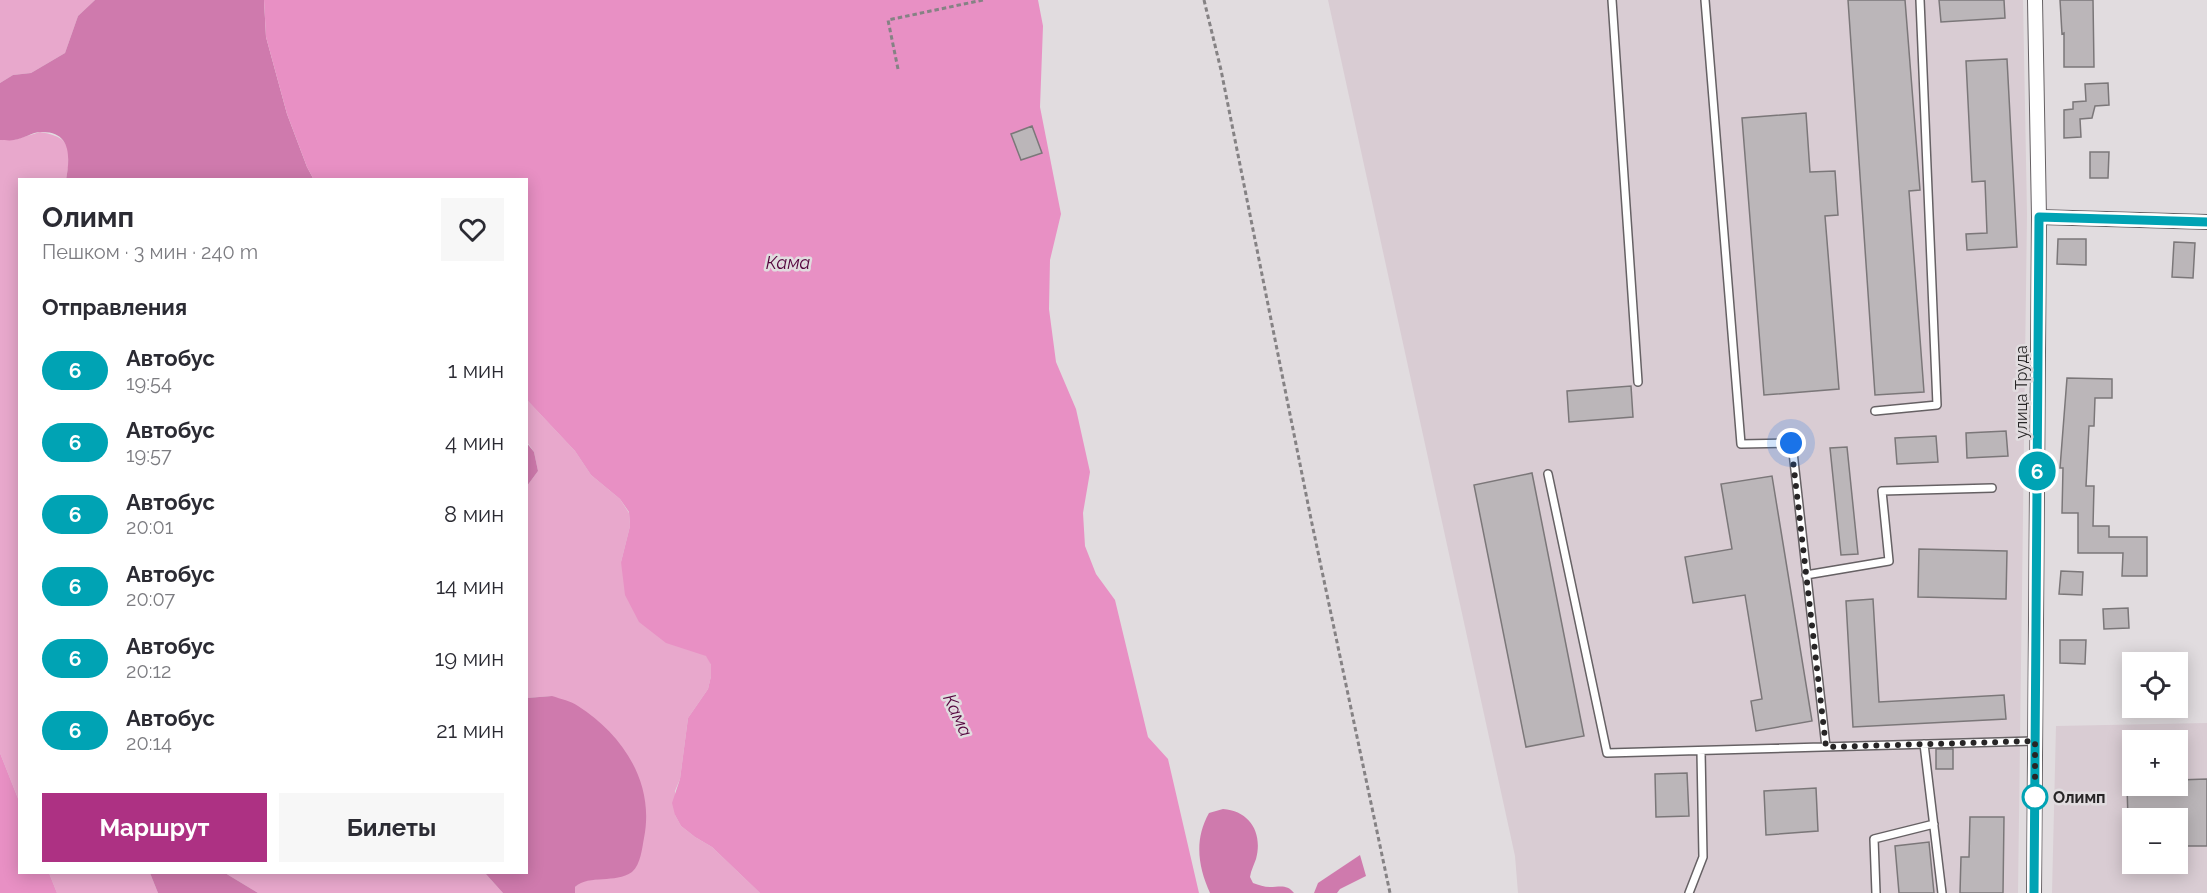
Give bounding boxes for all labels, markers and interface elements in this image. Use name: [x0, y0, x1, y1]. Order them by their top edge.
button: heart: [441, 198, 504, 261]
text: Олимп: [42, 201, 134, 234]
text: Пешком · 3 мин · 240 m: [42, 240, 258, 264]
water label: Кама: [766, 252, 811, 273]
text: Отправления: [42, 294, 187, 320]
text: Автобус: [126, 345, 215, 371]
street label: улица Труда: [2012, 345, 2031, 439]
text: 1 мин: [448, 357, 504, 383]
text: 6: [69, 358, 81, 383]
text: 19:54: [126, 371, 172, 395]
text: Автобус: [126, 417, 215, 443]
your location: [1776, 428, 1806, 458]
text: 4 мин: [445, 429, 504, 455]
text: 6: [69, 430, 81, 455]
text: 19:57: [126, 443, 172, 467]
line badge: 6: [2018, 452, 2056, 490]
text: 6: [2031, 459, 2043, 484]
text: Автобус: [126, 489, 215, 515]
text: 8 мин: [444, 501, 504, 527]
text: 6: [69, 502, 81, 527]
text: 20:01: [126, 515, 173, 539]
text: Автобус: [126, 561, 215, 587]
text: 14 мин: [436, 573, 504, 599]
text: 6: [69, 574, 81, 599]
text: 20:07: [126, 587, 175, 611]
text: Автобус: [126, 633, 215, 659]
text: 19 мин: [435, 645, 504, 671]
text: 6: [69, 646, 81, 671]
map controls: [2122, 652, 2188, 874]
button: locate: [2122, 652, 2188, 718]
text: 20:12: [126, 659, 171, 683]
water label: Кама: [939, 690, 977, 740]
text: Автобус: [126, 705, 215, 731]
text: 21 мин: [436, 717, 504, 743]
text: 6: [69, 718, 81, 743]
button: +: [2122, 730, 2188, 796]
text: 20:14: [126, 731, 172, 755]
marker: Олимп: [2022, 784, 2048, 810]
place label: Олимп: [2053, 788, 2106, 807]
button: Маршрут: [42, 793, 267, 862]
button: Билеты: [279, 793, 504, 862]
button: −: [2122, 808, 2188, 874]

